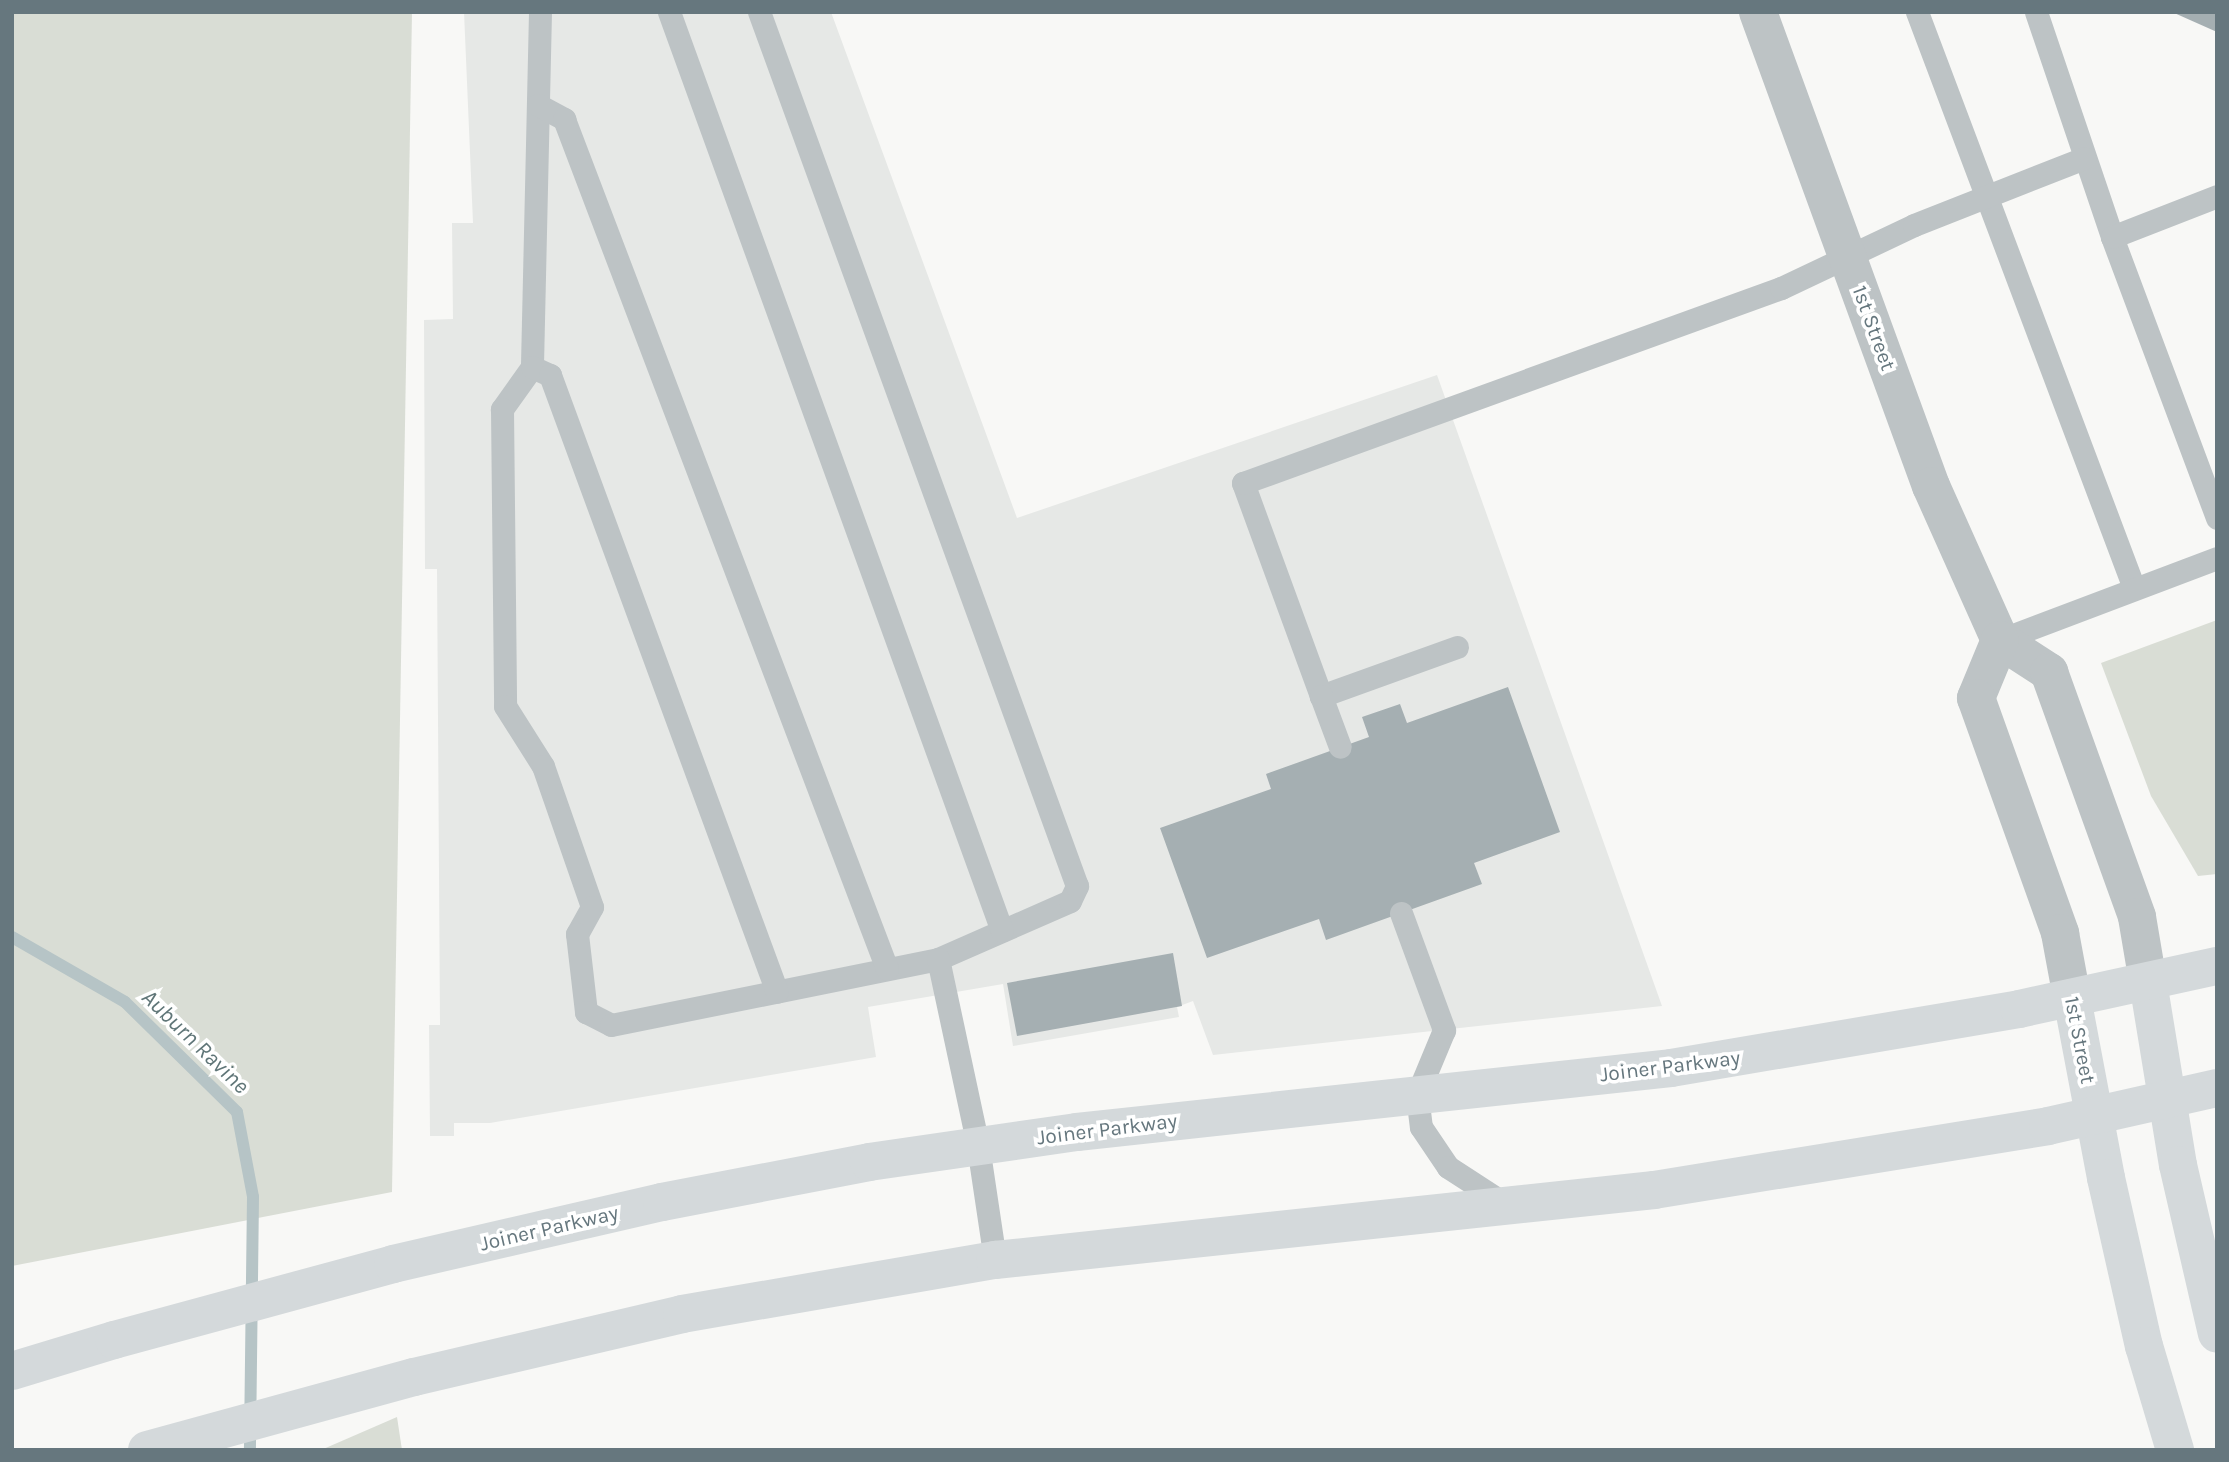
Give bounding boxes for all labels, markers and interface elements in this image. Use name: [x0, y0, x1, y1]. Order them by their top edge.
street label: 1st Street: [1847, 282, 1901, 374]
water label: Auburn Ravine: [136, 984, 254, 1100]
street label: 1st Street: [2059, 994, 2101, 1086]
street label: Joiner Parkway: [1598, 1045, 1742, 1087]
street label: Joiner Parkway: [1035, 1108, 1179, 1150]
street label: Joiner Parkway: [477, 1200, 621, 1256]

